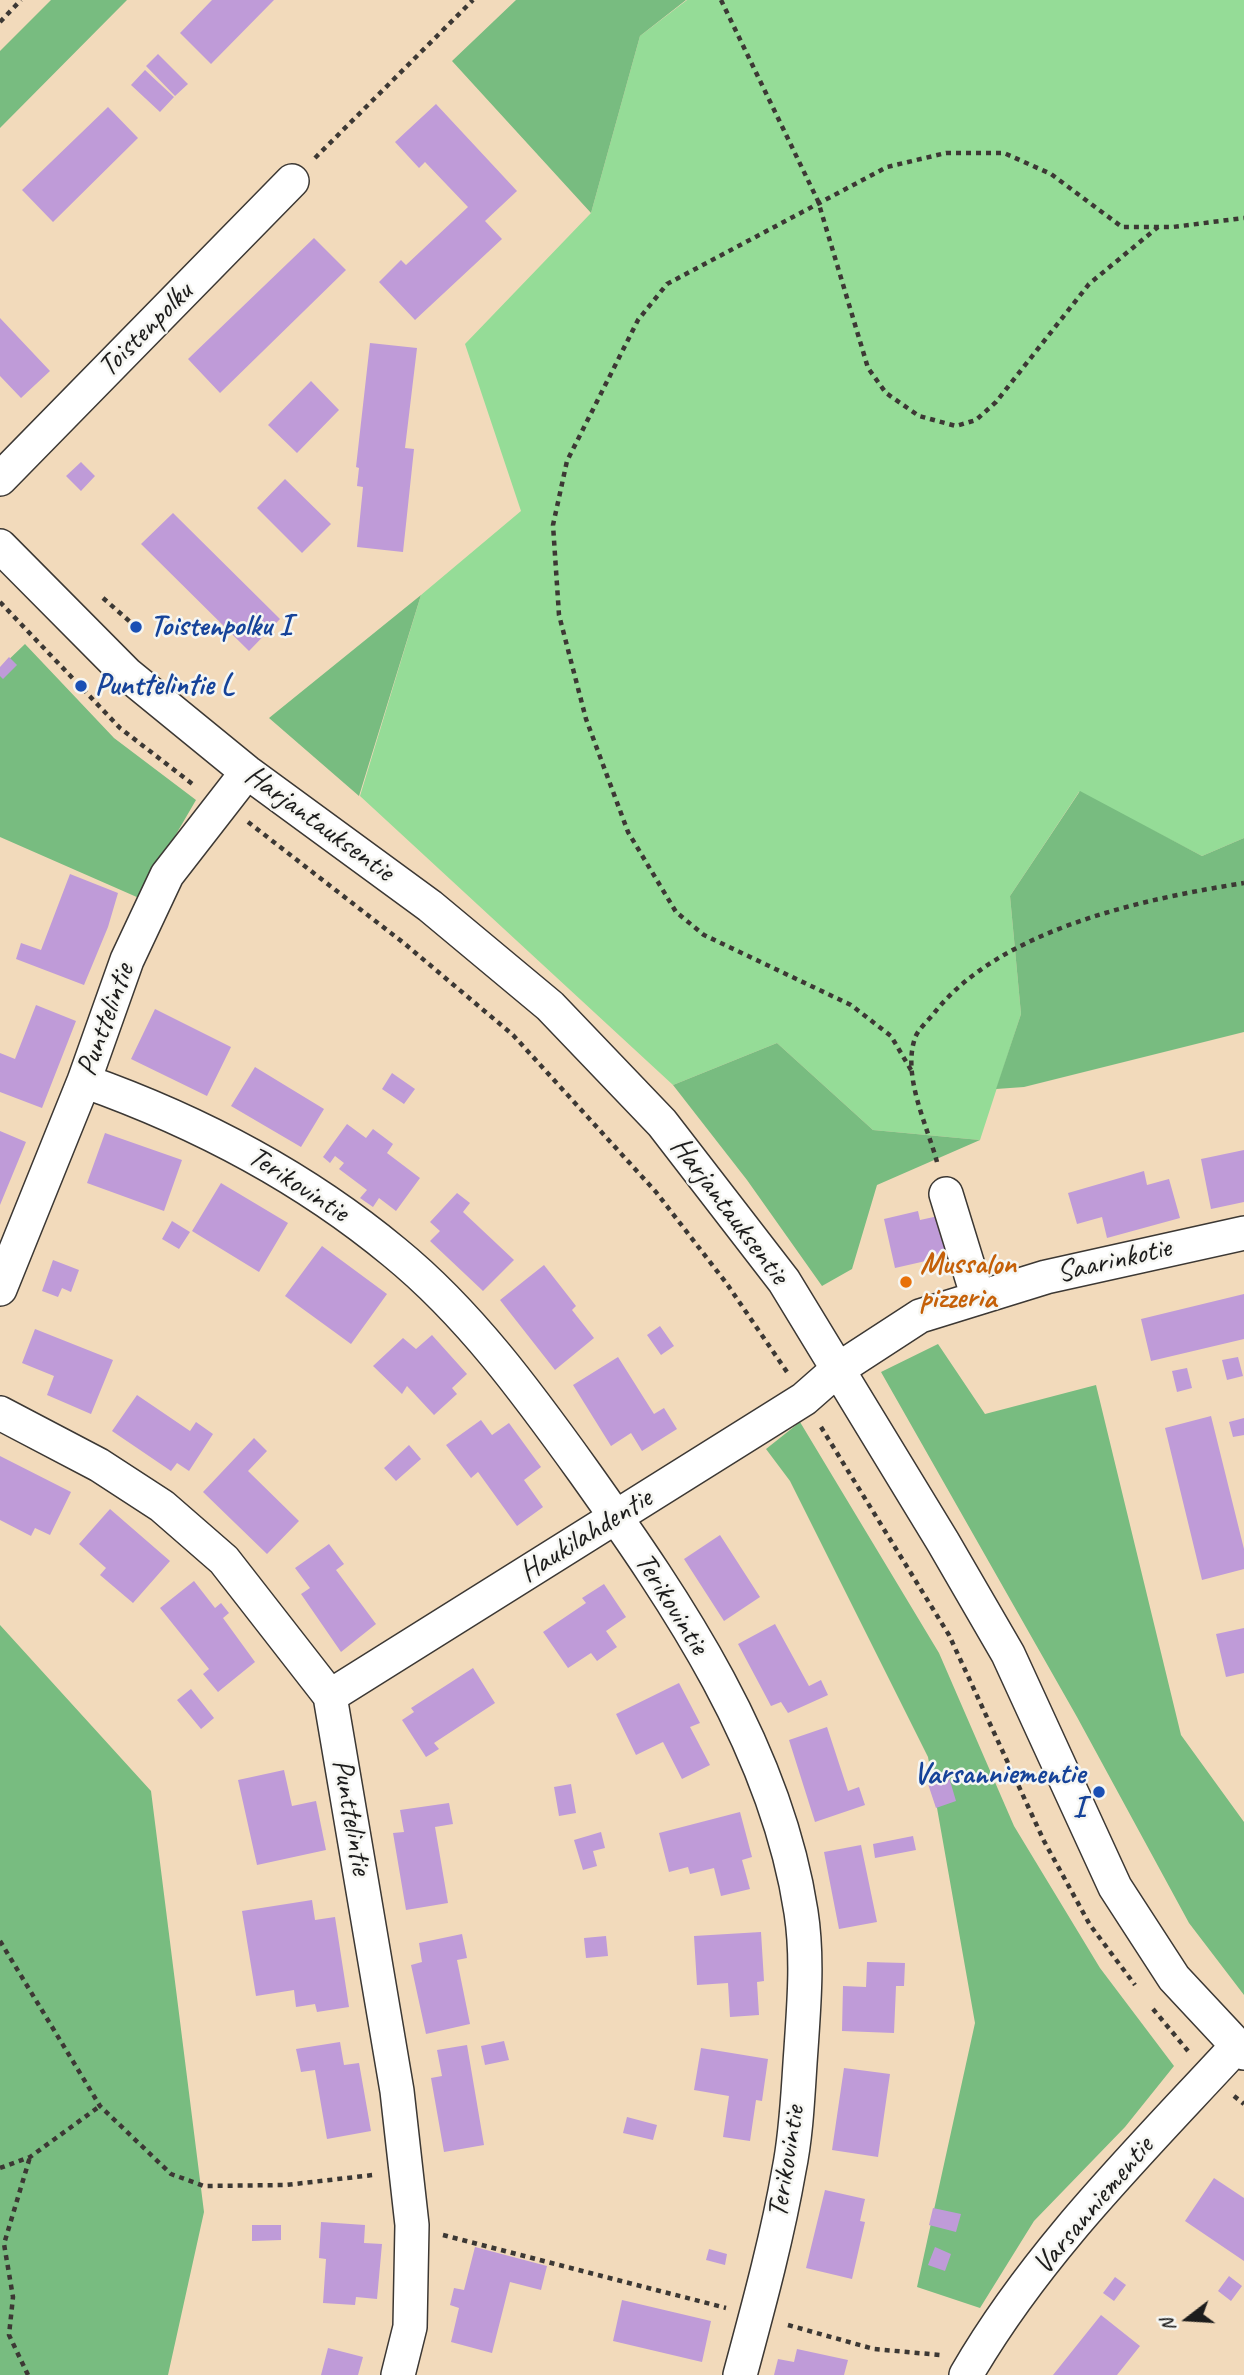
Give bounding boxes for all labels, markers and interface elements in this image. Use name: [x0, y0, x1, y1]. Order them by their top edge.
street label: Toistenpolku: [91, 275, 201, 385]
place label: Toistenpolku I: [150, 609, 291, 645]
marker: Toistenpolku I: [128, 619, 144, 635]
place label: Punttelintie L: [95, 668, 234, 704]
marker: Punttelintie L: [73, 678, 89, 694]
street label: Harjantauksentie: [237, 758, 401, 890]
street label: Punttelintie: [69, 959, 143, 1081]
street label: Harjantauksentie: [662, 1130, 796, 1292]
street label: Terikovintie: [241, 1139, 355, 1231]
street label: Saarinkotie: [1053, 1230, 1175, 1292]
place label: Mussalon pizzeria: [920, 1247, 1016, 1318]
marker: Mussalon pizzeria: [898, 1274, 914, 1290]
street label: Haukilahdentie: [513, 1481, 659, 1591]
street label: Terikovintie: [626, 1547, 716, 1661]
street label: Punttelintie: [323, 1756, 379, 1878]
place label: Varsanniementie I: [913, 1757, 1085, 1828]
marker: Varsanniementie I: [1091, 1784, 1107, 1800]
street label: Terikovintie: [760, 2103, 814, 2221]
street label: Varsanniementie: [1026, 2130, 1162, 2282]
north arrow: [1153, 2284, 1223, 2354]
text: N: [1155, 2316, 1181, 2334]

